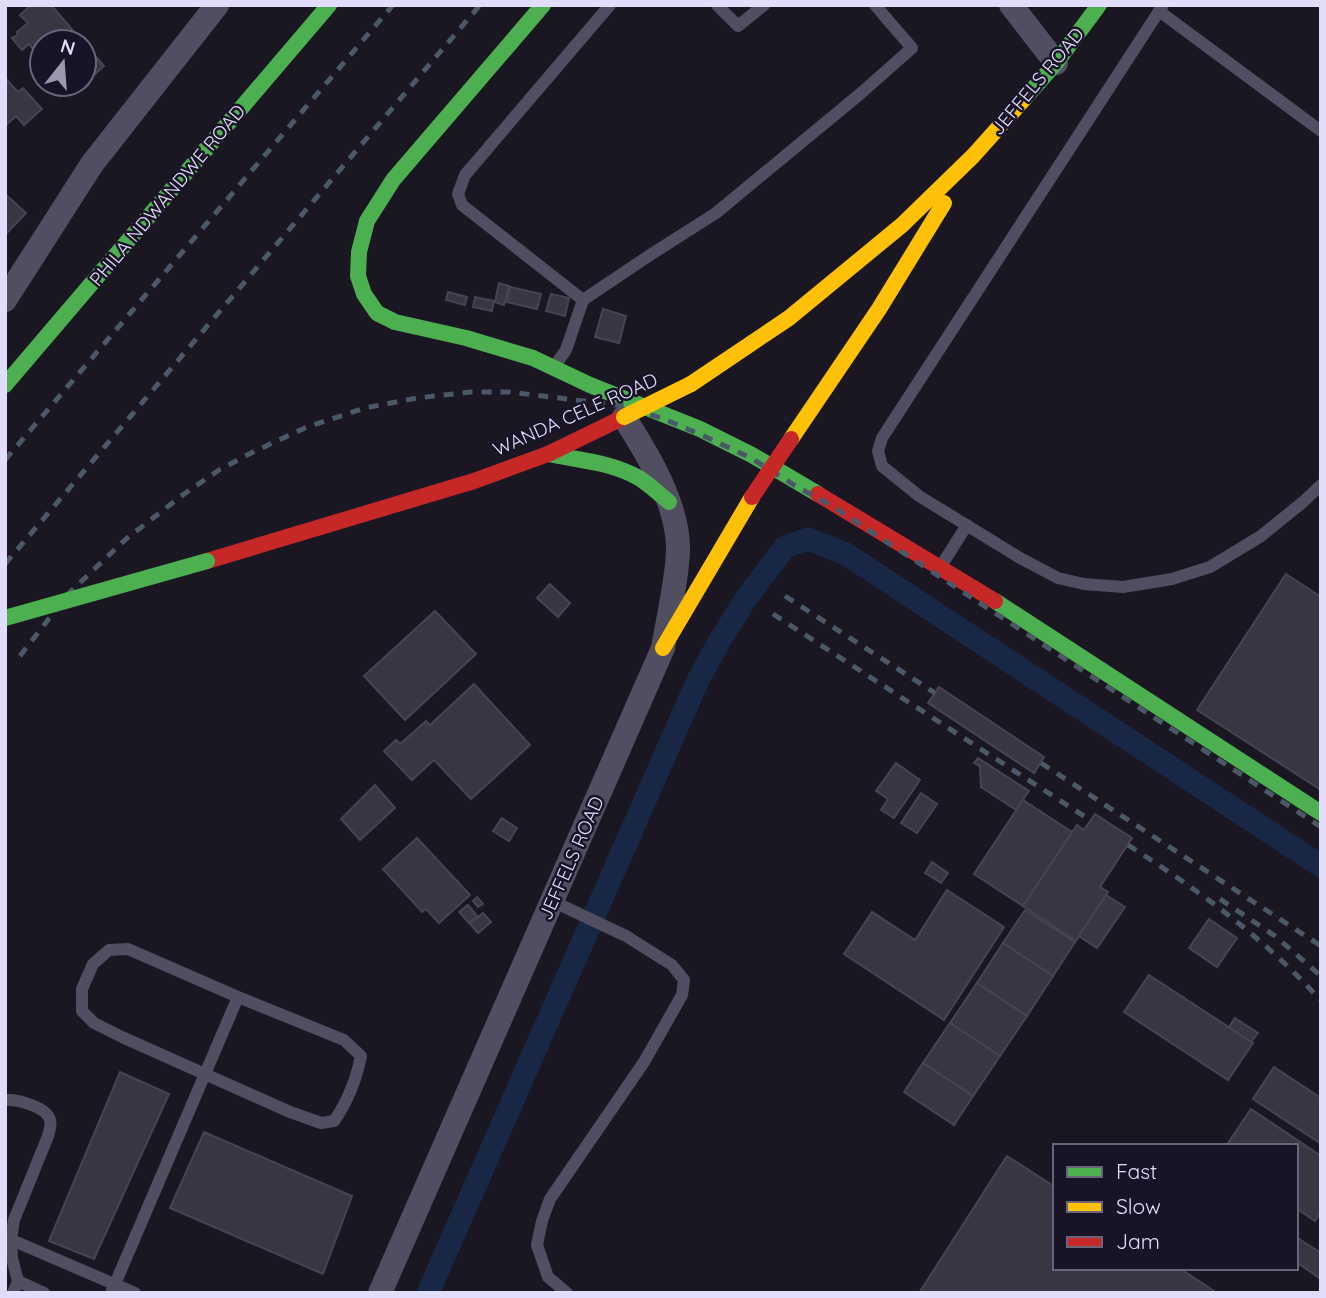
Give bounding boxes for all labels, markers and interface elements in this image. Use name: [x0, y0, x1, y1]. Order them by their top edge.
street label: JEFFELS ROAD: [985, 22, 1089, 140]
north arrow: [28, 28, 98, 98]
text: N: [58, 33, 78, 60]
street label: PHILA NDWANDWE ROAD: [84, 99, 250, 291]
street label: WANDA CELE ROAD: [489, 367, 661, 461]
street label: JEFFELS ROAD: [533, 792, 609, 924]
legend: [1053, 1144, 1298, 1270]
text: Fast: [1116, 1158, 1157, 1184]
text: Slow: [1116, 1193, 1161, 1219]
text: Jam: [1116, 1228, 1160, 1254]

